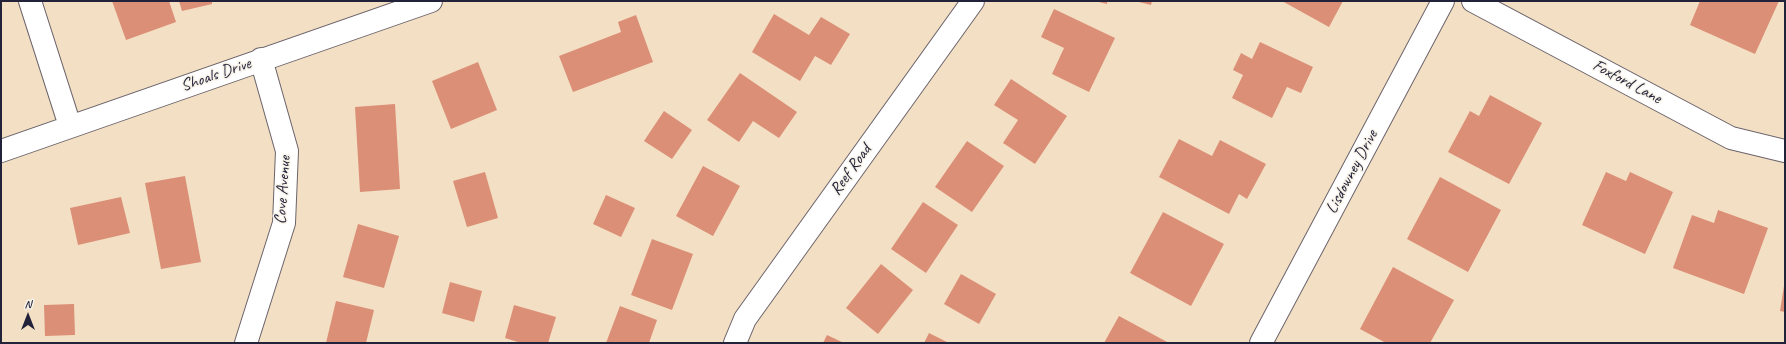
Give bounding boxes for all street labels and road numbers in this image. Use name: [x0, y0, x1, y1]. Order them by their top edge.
street label: Shoals Drive: [178, 54, 254, 96]
street label: Foxford Lane: [1589, 55, 1665, 109]
street label: Lisdowney Drive: [1322, 127, 1382, 217]
street label: Reef Road: [826, 141, 876, 199]
street label: Cove Avenue: [270, 155, 296, 225]

